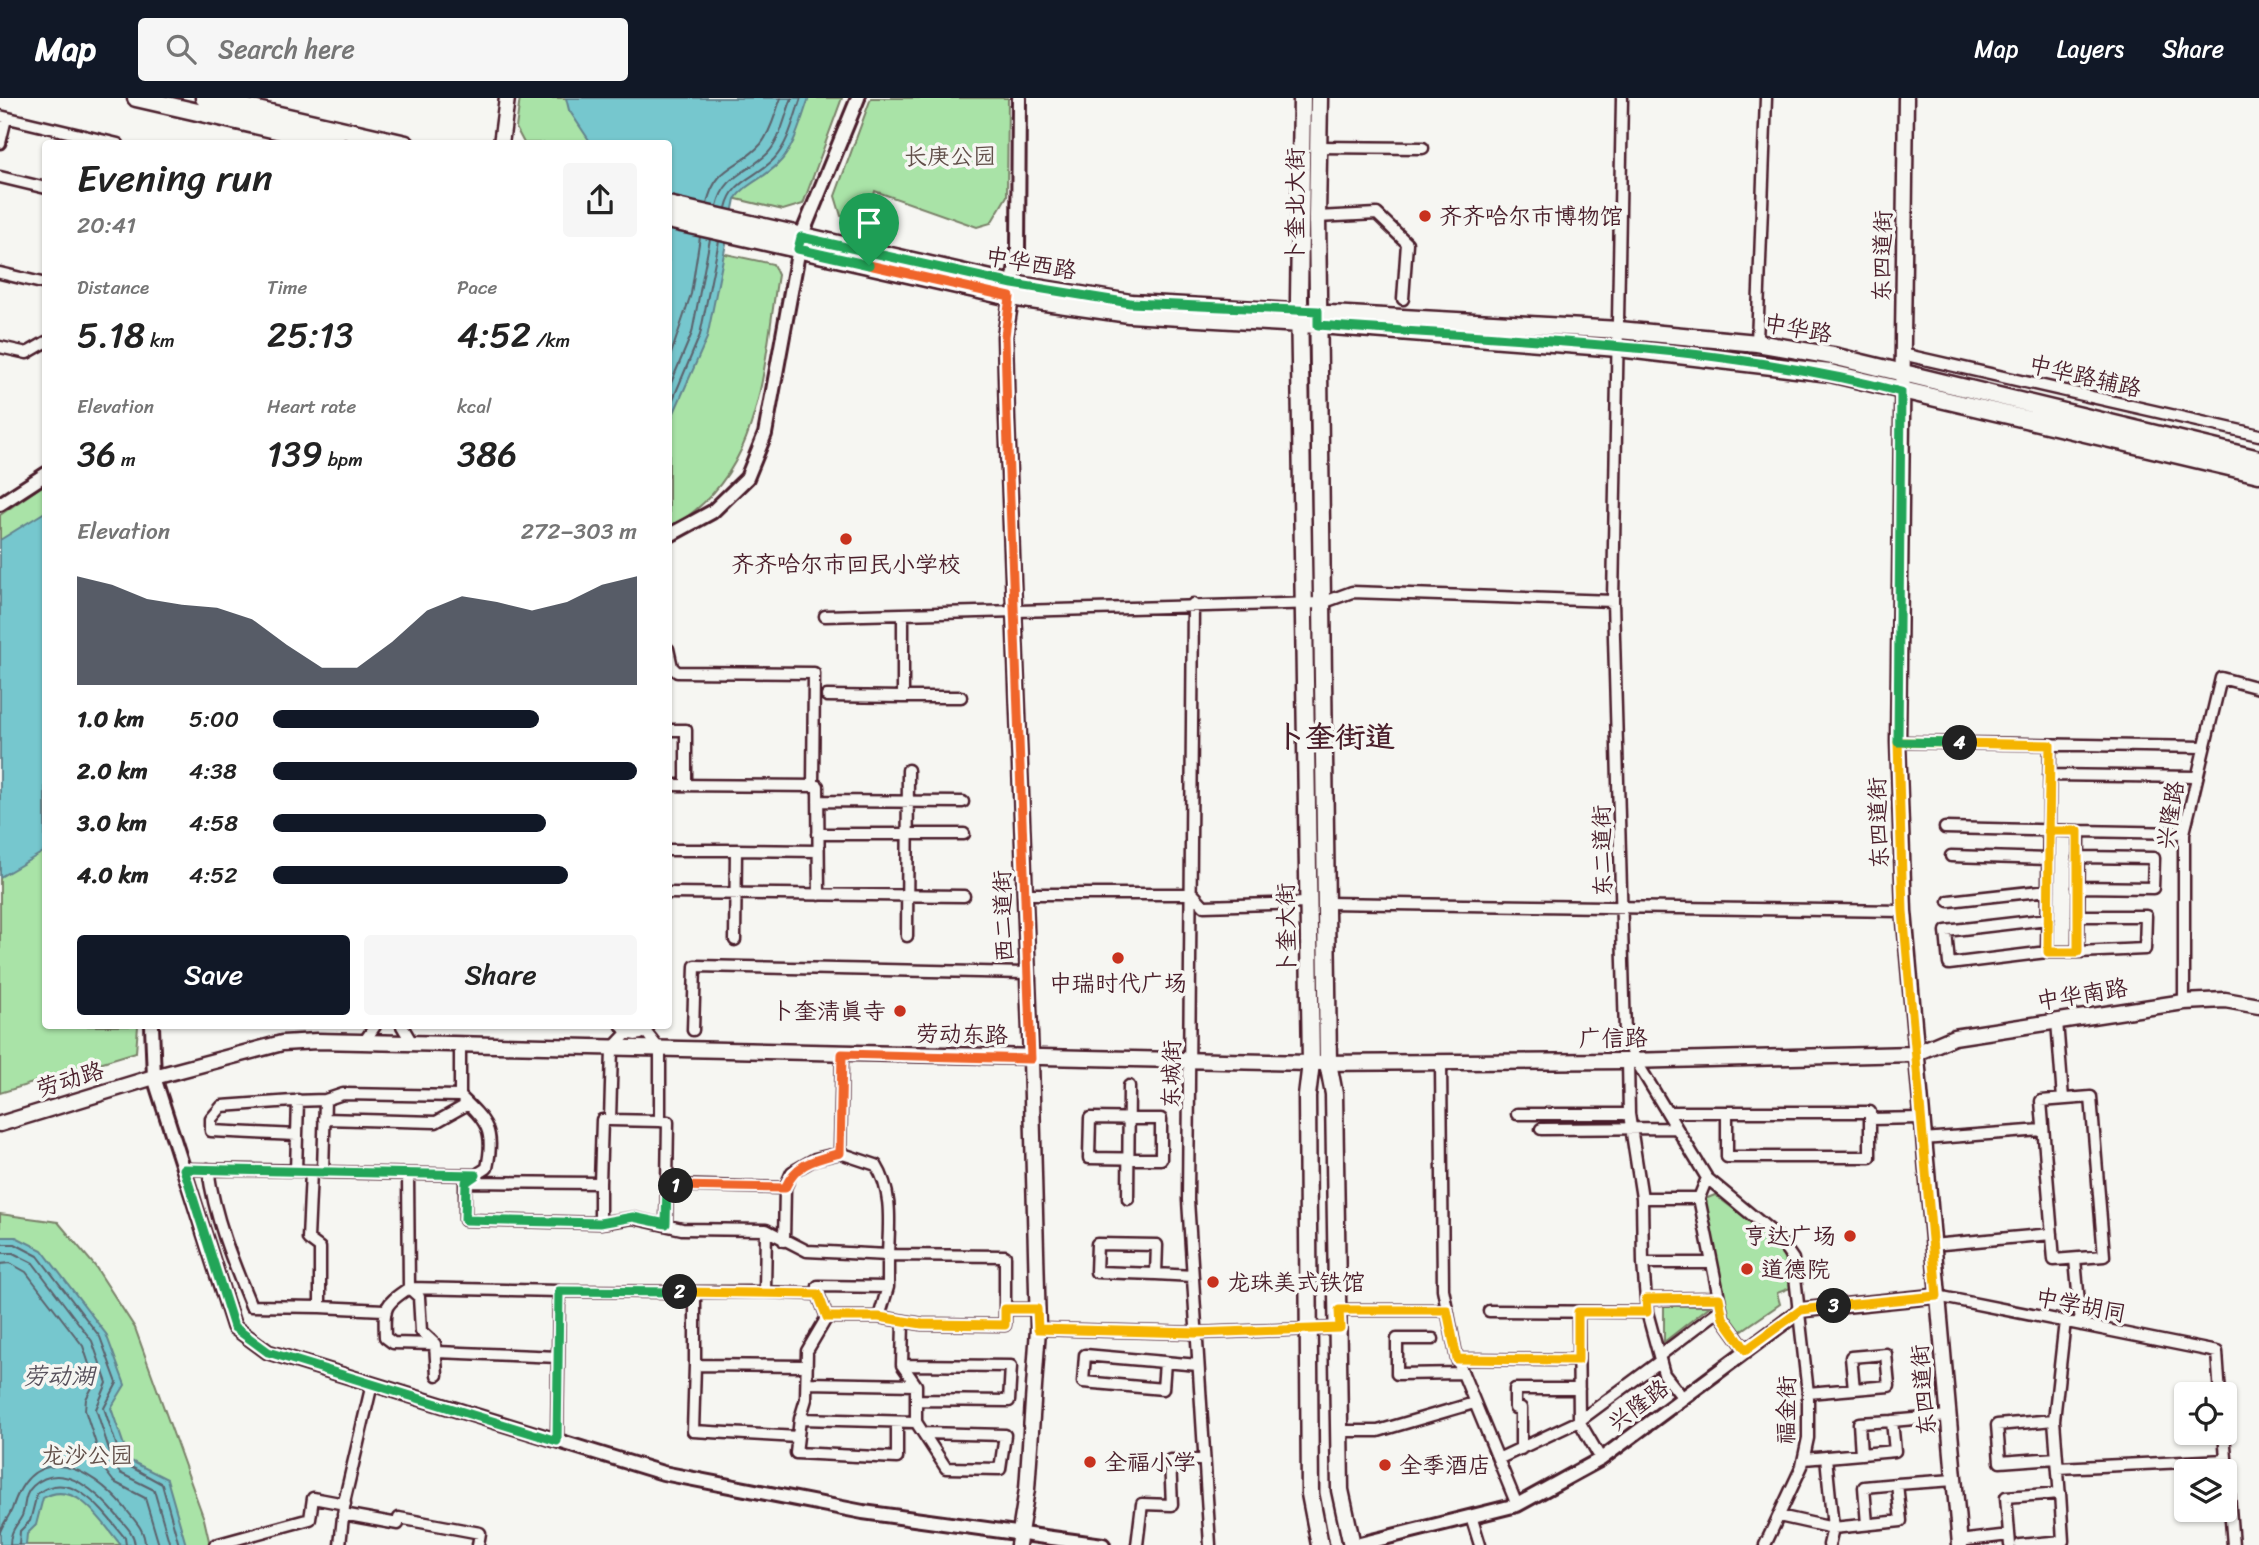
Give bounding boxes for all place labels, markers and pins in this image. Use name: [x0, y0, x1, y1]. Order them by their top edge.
pin: [839, 193, 899, 265]
place label: 齐齐哈尔市博物馆: [1439, 196, 1623, 237]
marker: 齐齐哈尔市博物馆: [1417, 208, 1433, 224]
marker: 齐齐哈尔市回民小学校: [838, 531, 854, 547]
place label: 齐齐哈尔市回民小学校: [731, 544, 961, 585]
pin: 4: [1942, 726, 1978, 760]
marker: 中瑞时代广场: [1110, 950, 1126, 966]
place label: 中瑞时代广场: [1049, 963, 1187, 1004]
place label: 卜奎清真寺: [771, 991, 886, 1032]
marker: 卜奎清真寺: [892, 1003, 908, 1019]
pin: 1: [658, 1168, 694, 1204]
place label: 亨达广场: [1744, 1216, 1836, 1257]
marker: 亨达广场: [1842, 1228, 1858, 1244]
place label: 道德院: [1761, 1249, 1830, 1290]
marker: 道德院: [1739, 1261, 1755, 1277]
place label: 龙珠美式铁馆: [1227, 1262, 1365, 1303]
pin: 2: [662, 1274, 698, 1310]
marker: 龙珠美式铁馆: [1205, 1274, 1221, 1290]
pin: 3: [1816, 1288, 1852, 1324]
place label: 全福小学: [1104, 1442, 1196, 1483]
place label: 全季酒店: [1399, 1445, 1491, 1486]
marker: 全福小学: [1082, 1454, 1098, 1470]
marker: 全季酒店: [1377, 1457, 1393, 1473]

